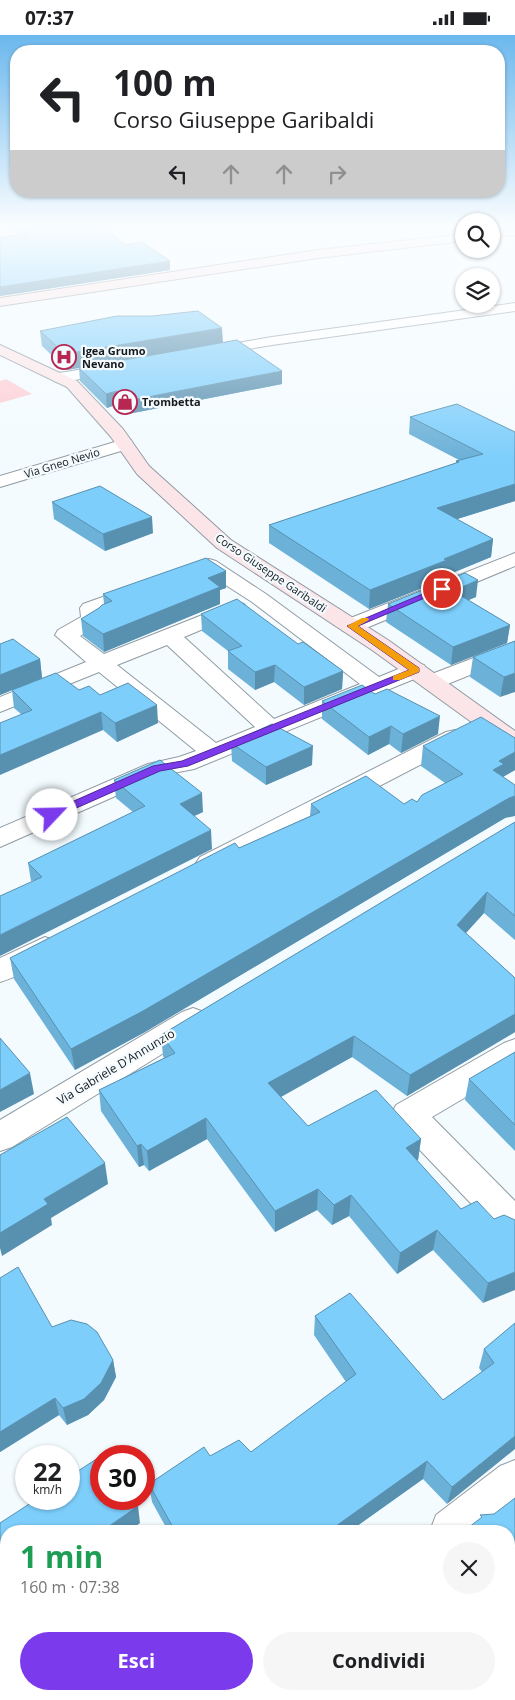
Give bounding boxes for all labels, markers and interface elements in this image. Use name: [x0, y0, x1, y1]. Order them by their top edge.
text: 07:37: [25, 5, 74, 31]
text: 100 m: [113, 59, 217, 106]
icon: left: [30, 65, 95, 130]
text: Corso Giuseppe Garibaldi: [113, 104, 374, 134]
icon: left: [164, 160, 192, 188]
icon: ahead: [217, 160, 245, 188]
icon: ahead: [270, 160, 298, 188]
icon: right: [323, 160, 351, 188]
map controls: [455, 213, 500, 313]
button: search: [455, 213, 500, 258]
button: layers: [455, 268, 500, 313]
place label: Igea Grumo Nevano: [82, 343, 146, 371]
hospital icon: Igea Grumo Nevano: [51, 344, 77, 370]
shop icon: Trombetta: [112, 389, 138, 415]
place label: Trombetta: [142, 394, 201, 409]
street label: Via Gneo Nevio: [22, 444, 102, 481]
street label: Corso Giuseppe Garibaldi: [213, 530, 330, 615]
pin: [421, 568, 463, 610]
icon: arrive: [428, 575, 456, 603]
position arrow: [25, 788, 77, 840]
street label: Via Gabriele D'Annunzio: [54, 1025, 178, 1108]
speed limit sign: 30: [90, 1445, 155, 1510]
text: 22: [33, 1454, 62, 1488]
text: km/h: [33, 1481, 62, 1498]
text: 1 min: [20, 1536, 103, 1577]
button: close: [443, 1542, 495, 1594]
text: 160 m · 07:38: [20, 1576, 120, 1598]
button: Esci: [20, 1632, 253, 1690]
button: Condividi: [263, 1632, 495, 1690]

